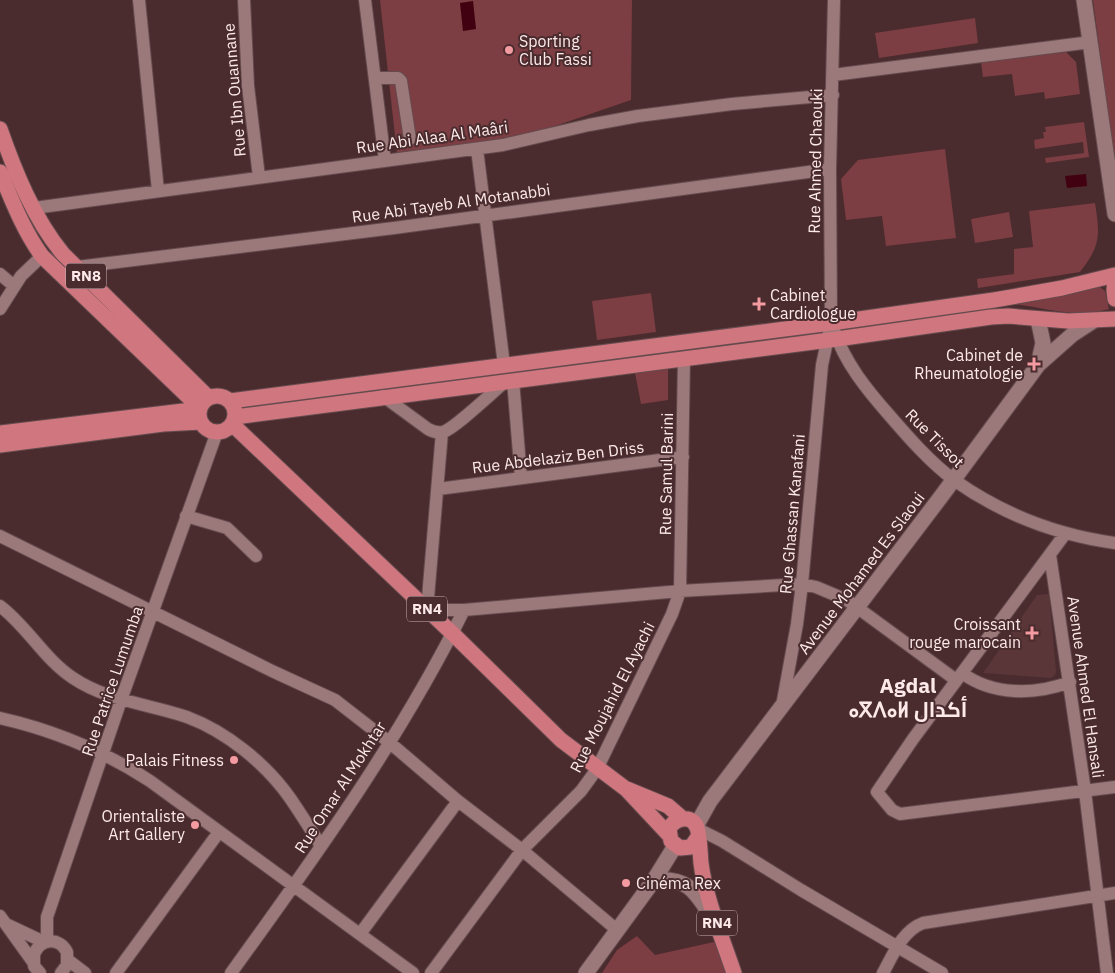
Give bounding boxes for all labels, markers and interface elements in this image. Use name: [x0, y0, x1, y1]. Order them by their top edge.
street label: Rue Ibn Ouannane: [218, 22, 250, 158]
place label: Sporting Club Fassi: [519, 31, 592, 69]
marker: Sporting Club Fassi: [503, 44, 515, 56]
street label: Rue Ahmed Chaouki: [804, 88, 826, 234]
street label: Rue Abi Alaa Al Maâri: [355, 116, 509, 158]
street label: Rue Abi Tayeb Al Motanabbi: [351, 179, 551, 227]
road number: RN8: [66, 264, 106, 288]
place label: Cabinet Cardiologue: [770, 285, 856, 323]
marker: Cabinet Cardiologue: [752, 297, 766, 311]
place label: Cabinet de Rheumatologie: [914, 345, 1023, 383]
marker: Cabinet de Rheumatologie: [1027, 357, 1041, 371]
street label: Rue Tissot: [901, 404, 969, 472]
street label: Rue Samul Barini: [655, 412, 677, 536]
street label: Rue Ghassan Kanafani: [775, 433, 809, 595]
street label: Rue Abdelaziz Ben Driss: [471, 437, 645, 477]
street label: Avenue Mohamed Es Slaoui: [794, 488, 928, 658]
street label: Avenue Ahmed El Hansali: [1063, 595, 1109, 779]
road number: RN4: [407, 596, 447, 622]
street label: Rue Patrice Lumumba: [77, 603, 147, 759]
place label: Croissant rouge marocain: [909, 614, 1021, 652]
street label: Rue Moujahid El Ayachi: [565, 618, 659, 776]
marker: Croissant rouge marocain: [1025, 626, 1039, 640]
district label: Agdal ⴰⴳⴷⴰⵍ أكدال: [849, 671, 967, 723]
street label: Rue Omar Al Mokhtar: [290, 717, 390, 857]
place label: Palais Fitness: [126, 750, 224, 770]
marker: Palais Fitness: [228, 754, 240, 766]
place label: Orientaliste Art Gallery: [101, 806, 185, 844]
marker: Orientaliste Art Gallery: [189, 819, 201, 831]
place label: Cinéma Rex: [636, 873, 721, 893]
marker: Cinéma Rex: [620, 877, 632, 889]
road number: RN4: [697, 910, 737, 936]

